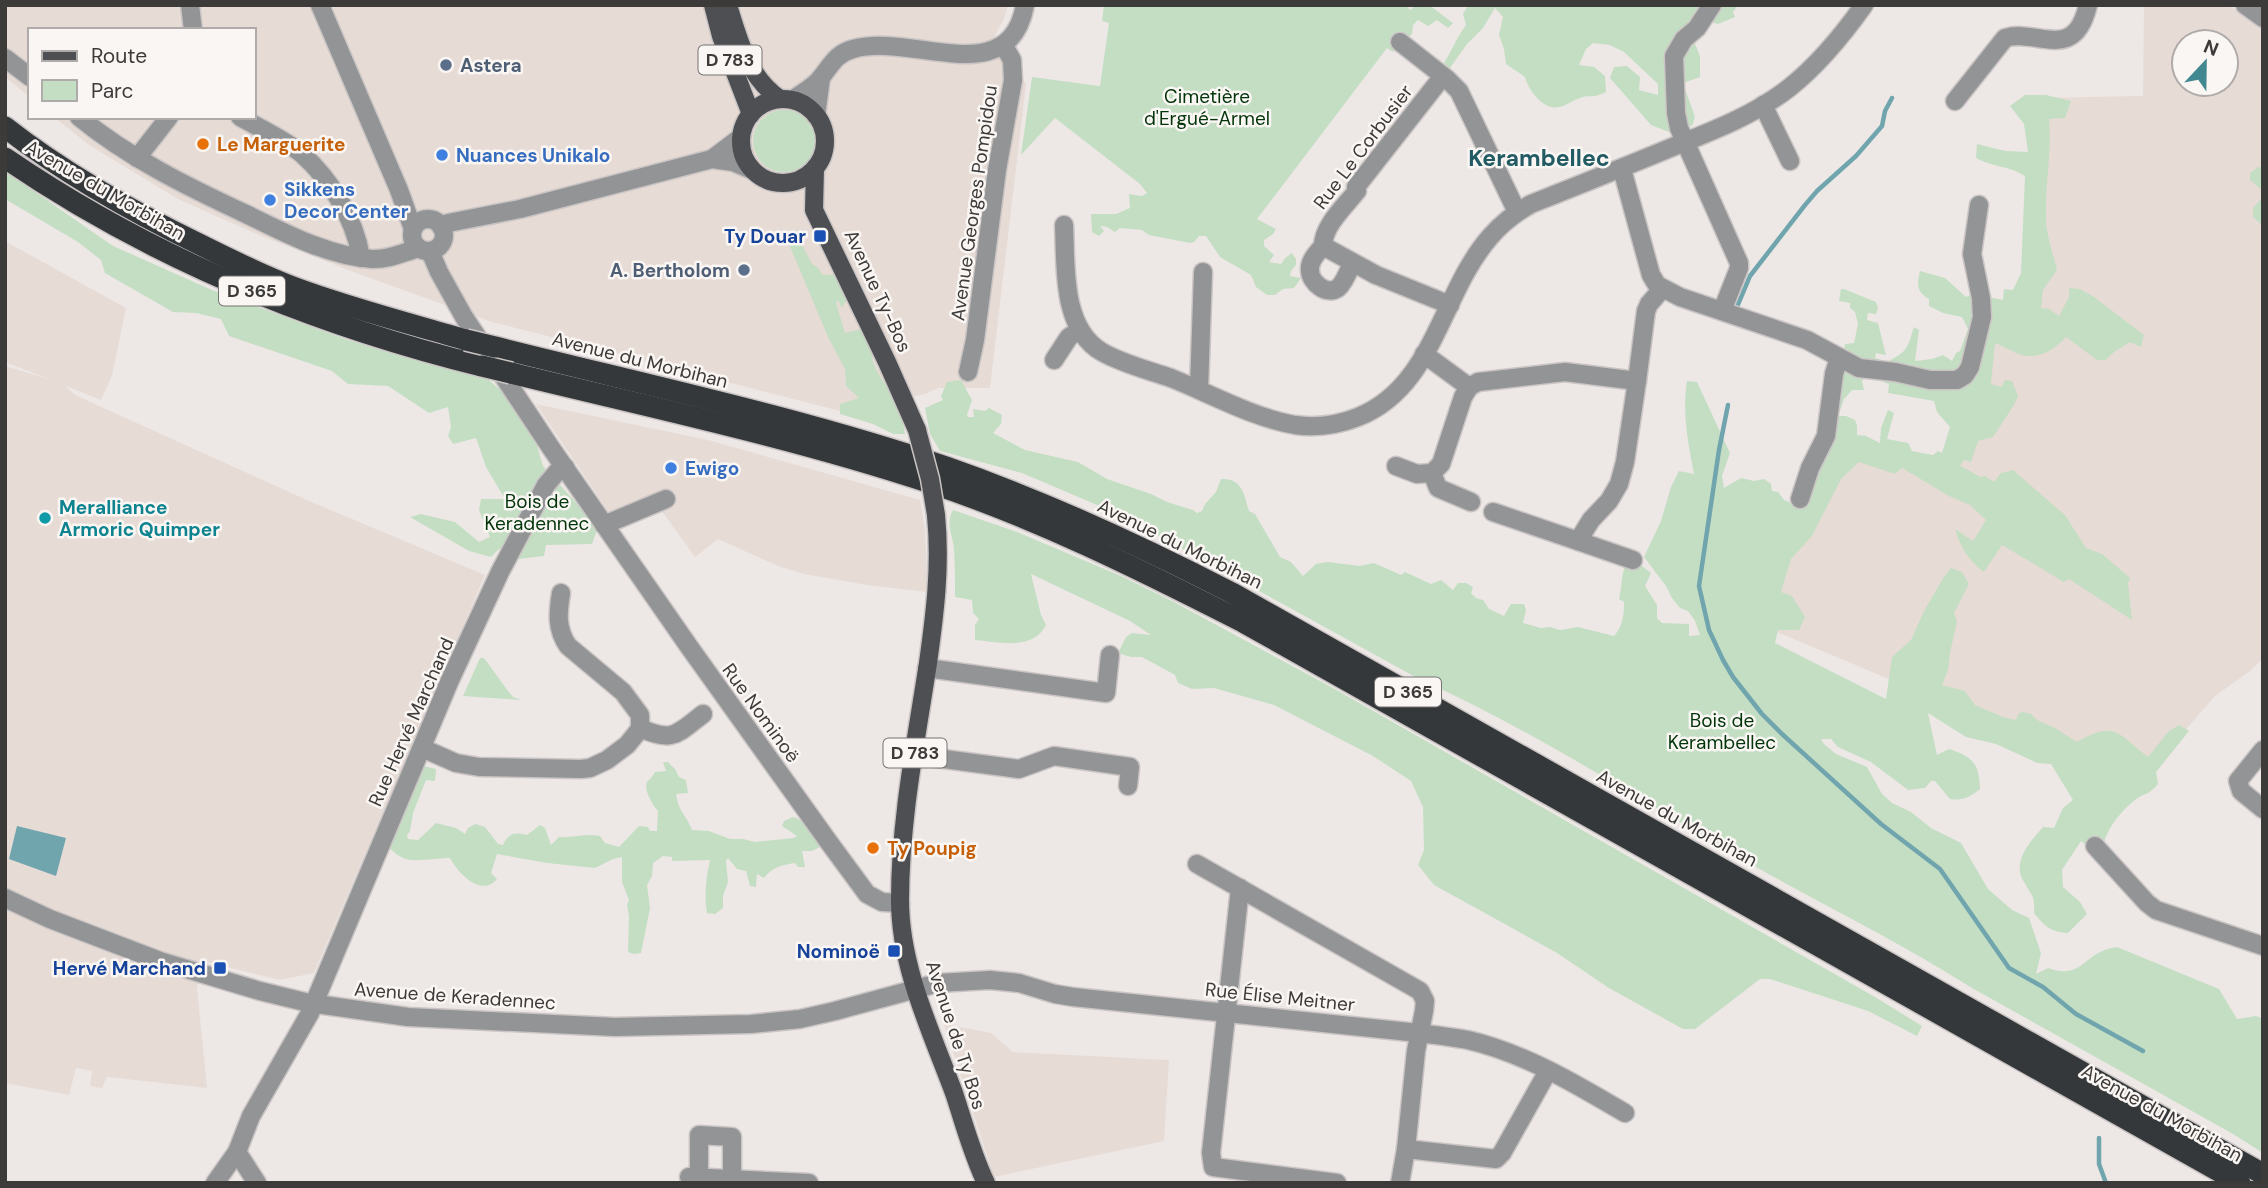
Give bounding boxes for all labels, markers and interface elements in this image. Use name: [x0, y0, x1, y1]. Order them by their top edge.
legend: [28, 28, 256, 119]
north arrow: [2170, 28, 2240, 98]
text: N: [2200, 34, 2222, 62]
text: Route: [91, 42, 147, 70]
road number: D 783: [698, 46, 762, 74]
place label: Astera: [460, 53, 522, 78]
marker: Astera: [438, 57, 454, 73]
text: Parc: [91, 77, 134, 105]
street label: Rue Le Corbusier: [1308, 80, 1418, 214]
street label: Avenue Georges Pompidou: [945, 84, 1003, 322]
park label: Cimetière d'Ergué-Armel: [1144, 84, 1270, 131]
place label: Le Marguerite: [217, 132, 345, 157]
street label: Avenue du Morbihan: [21, 134, 189, 246]
marker: Le Marguerite: [195, 136, 211, 152]
place label: Nuances Unikalo: [456, 143, 610, 168]
district label: Kerambellec: [1468, 143, 1610, 173]
marker: Nuances Unikalo: [434, 147, 450, 163]
place label: Sikkens Decor Center: [284, 177, 409, 224]
marker: Sikkens Decor Center: [262, 192, 278, 208]
place label: Ty Douar: [724, 224, 806, 249]
street label: Avenue Ty-Bos: [839, 226, 917, 356]
marker: Ty Douar: [812, 228, 828, 244]
place label: A. Bertholom: [610, 258, 730, 283]
marker: A. Bertholom: [736, 262, 752, 278]
road number: D 365: [219, 276, 285, 306]
street label: Avenue du Morbihan: [549, 326, 731, 394]
place label: Ewigo: [685, 456, 739, 481]
marker: Ewigo: [663, 460, 679, 476]
park label: Bois de Keradennec: [485, 489, 589, 536]
street label: Avenue du Morbihan: [1093, 493, 1267, 595]
place label: Meralliance Armoric Quimper: [59, 495, 220, 542]
marker: Meralliance Armoric Quimper: [37, 510, 53, 526]
street label: Rue Hervé Marchand: [363, 634, 459, 810]
street label: Rue Nominoë: [717, 658, 805, 768]
road number: D 365: [1375, 678, 1441, 706]
park label: Bois de Kerambellec: [1668, 708, 1776, 755]
road number: D 783: [884, 738, 946, 768]
street label: Avenue du Morbihan: [1592, 763, 1762, 873]
place label: Ty Poupig: [887, 836, 977, 861]
marker: Ty Poupig: [865, 840, 881, 856]
place label: Nominoë: [797, 939, 880, 964]
marker: Nominoë: [886, 943, 902, 959]
place label: Hervé Marchand: [53, 956, 206, 981]
street label: Avenue de Ty Bos: [920, 957, 992, 1113]
marker: Hervé Marchand: [212, 960, 228, 976]
street label: Avenue de Keradennec: [353, 976, 557, 1016]
street label: Rue Élise Meitner: [1204, 977, 1356, 1017]
street label: Avenue du Morbihan: [2077, 1058, 2247, 1168]

